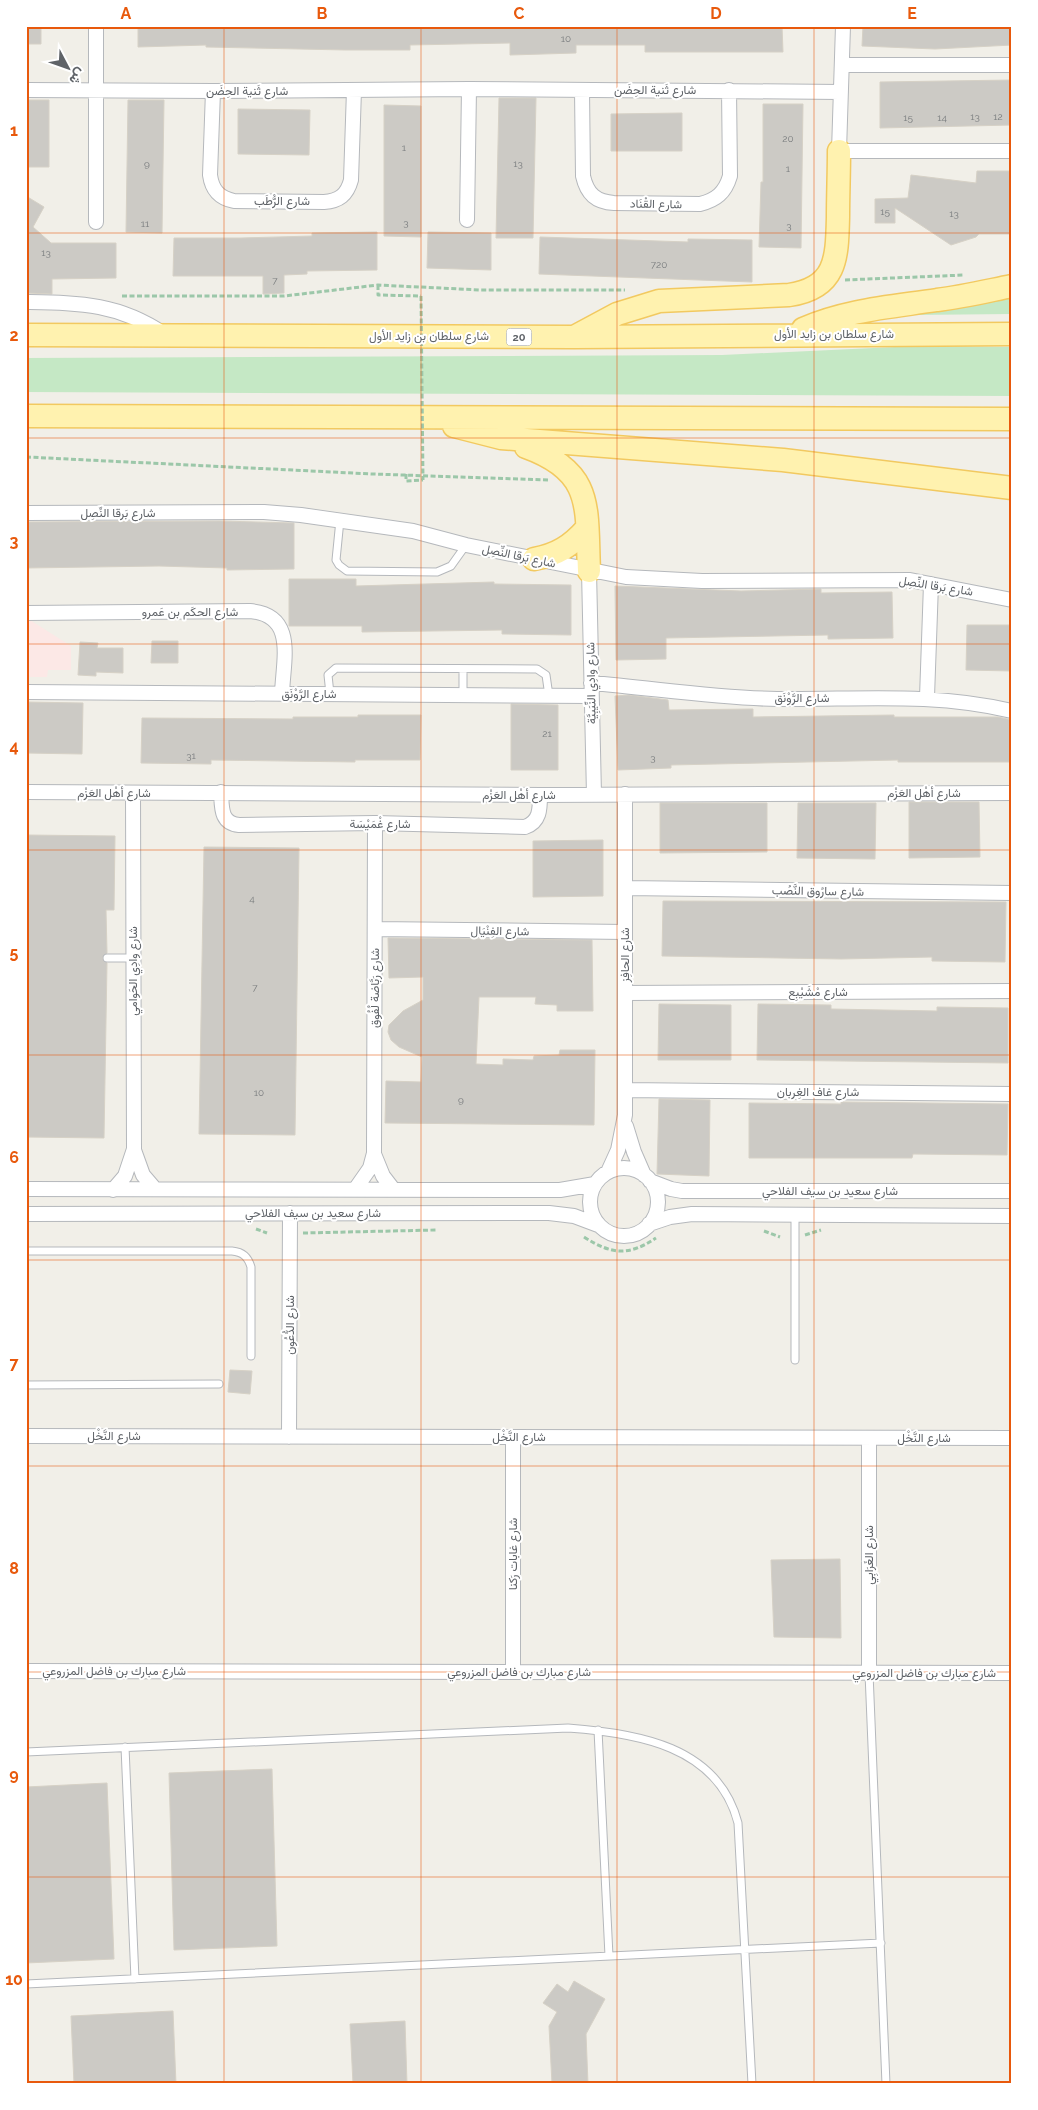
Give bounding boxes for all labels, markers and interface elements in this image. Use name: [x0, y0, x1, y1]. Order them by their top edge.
text: A: [121, 4, 132, 23]
text: B: [317, 4, 328, 23]
text: C: [514, 4, 525, 23]
text: D: [710, 4, 722, 23]
text: E: [907, 4, 917, 23]
house number: 10: [561, 33, 571, 44]
north arrow: [42, 42, 92, 92]
text: ش: [65, 64, 89, 88]
street label: شارع ثَنية الحِضَن: [614, 83, 696, 99]
street label: شارع ثَنية الحِضَن: [206, 84, 288, 100]
house number: 13: [970, 111, 980, 122]
house number: 12: [993, 111, 1003, 122]
house number: 15: [903, 112, 913, 123]
house number: 14: [937, 112, 947, 123]
text: 1: [10, 121, 18, 140]
house number: 20: [782, 133, 794, 144]
house number: 1: [402, 142, 407, 153]
house number: 9: [144, 158, 150, 169]
house number: 13: [513, 158, 523, 169]
house number: 1: [786, 163, 791, 174]
street label: شارع الرُّطَب: [254, 194, 310, 210]
street label: شارع القْنَاد: [630, 196, 682, 213]
house number: 15: [880, 206, 890, 217]
house number: 13: [949, 208, 959, 219]
house number: 3: [403, 217, 409, 228]
house number: 11: [141, 218, 150, 229]
house number: 3: [786, 220, 792, 231]
house number: 13: [41, 247, 51, 258]
house number: 720: [651, 259, 667, 270]
house number: 7: [272, 275, 278, 286]
text: 2: [9, 326, 19, 345]
street label: شارع سلطان بن زايد الأول: [774, 327, 894, 343]
road number: 20: [506, 328, 532, 346]
street label: شارع سلطان بن زايد الأول: [369, 329, 489, 345]
street label: شارع بَرقا النِّصِل: [81, 506, 155, 522]
text: 3: [10, 532, 19, 551]
street label: شارع بَرقا النِّصِل: [481, 541, 557, 573]
street label: شارع بَرقا النِّصِل: [898, 573, 974, 601]
street label: شارع الحكَم بن عَمرو: [142, 605, 238, 621]
street label: شارع وادِي النِّيَبِيَّة: [583, 642, 602, 724]
street label: شارع الرَّوْنَق: [282, 687, 336, 703]
street label: شارع الرَّوْنَق: [775, 691, 829, 707]
house number: 21: [542, 728, 552, 739]
text: 4: [9, 737, 19, 756]
house number: 31: [186, 750, 197, 761]
house number: 3: [650, 752, 656, 763]
street label: شارع أهْل العَزْم: [77, 786, 151, 802]
street label: شارع أهْل العَزْم: [887, 786, 961, 802]
street label: شارع أهْل العَزْم: [482, 788, 556, 804]
street label: شارع غْمَيْسَة: [349, 816, 411, 833]
street label: شارع سارُوق النَّصُب: [772, 883, 864, 901]
house number: 4: [249, 893, 255, 904]
street label: شارع الفِنْيَال: [471, 923, 529, 941]
street label: شارع وادِي الحَوامي: [126, 926, 143, 1016]
street label: شارع الحافِز: [618, 928, 634, 983]
text: 5: [10, 943, 19, 962]
street label: شارع رَبَّاضة لُفُوق: [367, 948, 384, 1028]
house number: 7: [252, 982, 258, 993]
street label: شارع مْشَيْبِع: [788, 985, 848, 1001]
street label: شارع غاف الغِربان: [777, 1085, 859, 1101]
house number: 10: [254, 1087, 264, 1098]
house number: 9: [458, 1094, 464, 1105]
text: 6: [9, 1148, 19, 1167]
street label: شارع سعيد بن سيف الفلاحي: [762, 1184, 898, 1201]
street label: شارع سعيد بن سيف الفلاحي: [245, 1206, 381, 1223]
street label: شارع الدُّعُون: [282, 1295, 299, 1355]
text: 7: [10, 1354, 19, 1373]
street label: شارع النَّخْل: [87, 1428, 141, 1445]
street label: شارع النَّخْل: [492, 1429, 546, 1446]
street label: شارع النَّخْل: [897, 1430, 951, 1447]
street label: شارع غابات رَكنا: [506, 1518, 522, 1590]
street label: شارع الغَرَابِي: [862, 1525, 879, 1585]
text: 8: [9, 1559, 19, 1578]
street label: شارع مبارك بن فاضل المزروعي: [42, 1664, 186, 1681]
street label: شارع مبارك بن فاضل المزروعي: [447, 1665, 591, 1682]
street label: شارع مبارك بن فاضل المزروعي: [852, 1666, 996, 1683]
text: 9: [9, 1765, 19, 1784]
text: 10: [5, 1970, 23, 1989]

